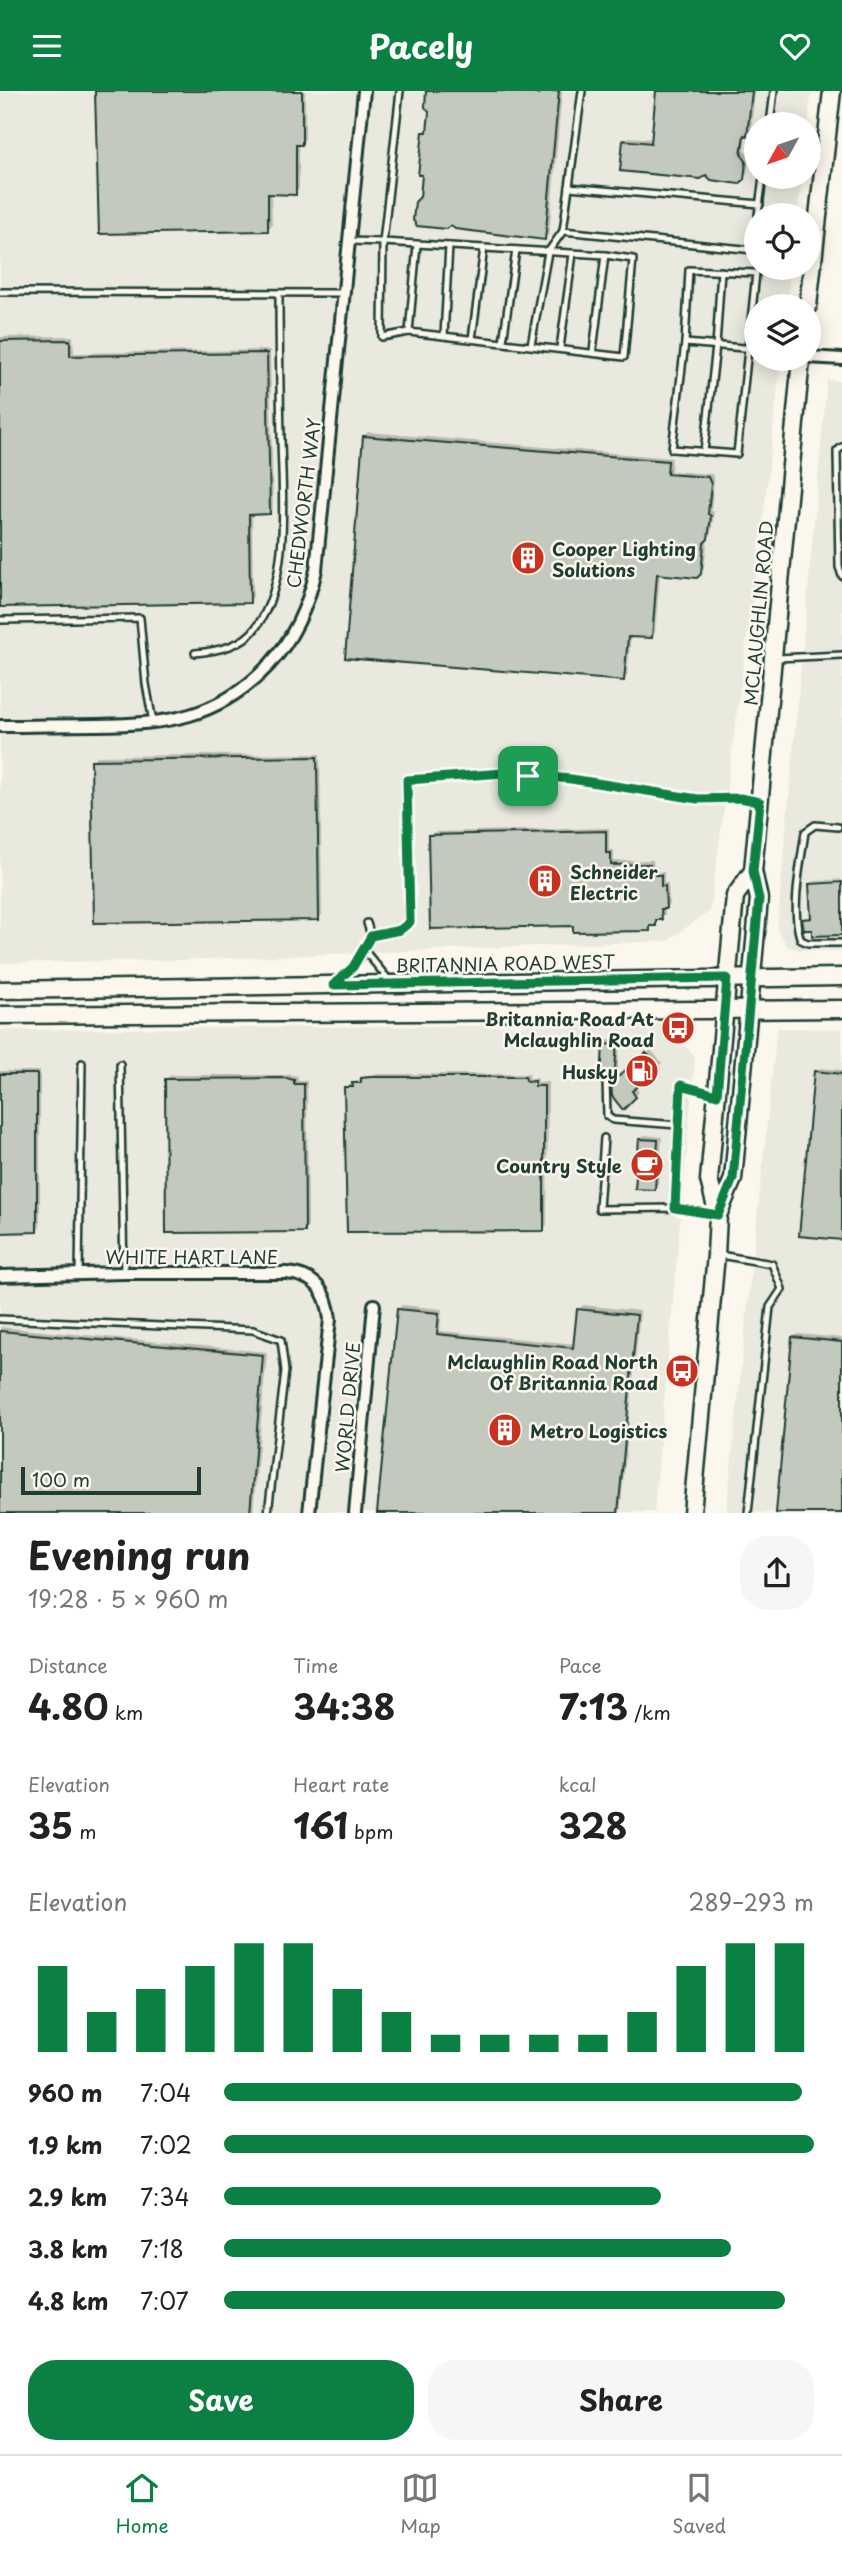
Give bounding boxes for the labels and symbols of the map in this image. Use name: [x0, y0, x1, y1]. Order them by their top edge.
north arrow: [744, 112, 821, 189]
street label: CHEDWORTH WAY: [279, 416, 327, 590]
street label: MCLAUGHLIN ROAD: [736, 519, 780, 707]
place label: Cooper Lighting Solutions: [552, 535, 696, 583]
building icon: Cooper Lighting Solutions: [509, 539, 547, 577]
pin: [498, 746, 558, 806]
place label: Schneider Electric: [570, 858, 659, 906]
building icon: Schneider Electric: [526, 862, 564, 900]
street label: BRITANNIA ROAD WEST: [395, 948, 616, 978]
place label: Britannia Road At Mclaughlin Road: [485, 1005, 654, 1053]
bus stop icon: Britannia Road At Mclaughlin Road: [659, 1009, 697, 1047]
fuel station icon: Husky: [623, 1052, 661, 1090]
place label: Husky: [562, 1058, 618, 1085]
cafe icon: Country Style: [628, 1146, 666, 1184]
place label: Country Style: [496, 1152, 622, 1179]
street label: WHITE HART LANE: [106, 1243, 278, 1270]
street label: WORLD DRIVE: [328, 1341, 366, 1473]
place label: Mclaughlin Road North Of Britannia Road: [447, 1348, 658, 1396]
bus stop icon: Mclaughlin Road North Of Britannia Road: [663, 1352, 701, 1390]
building icon: Metro Logistics: [486, 1411, 524, 1449]
place label: Metro Logistics: [530, 1417, 667, 1444]
scale bar: [21, 1463, 201, 1495]

